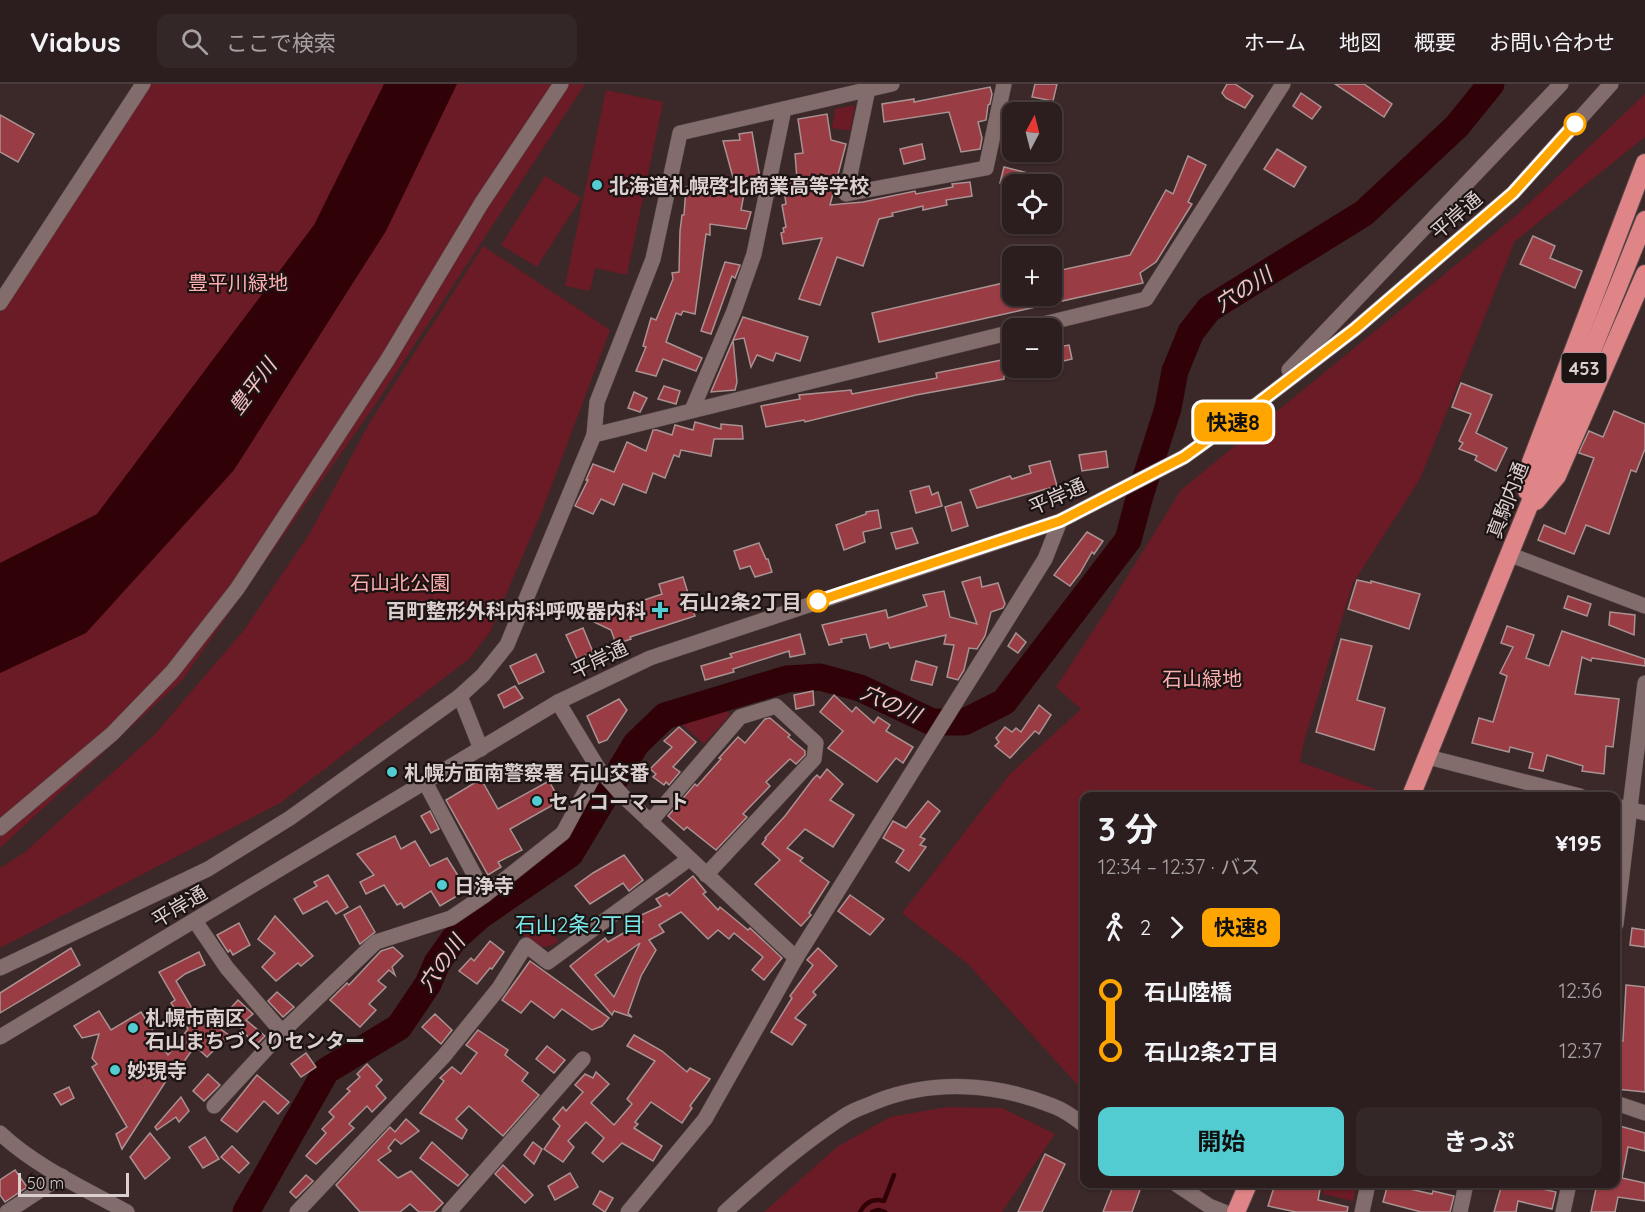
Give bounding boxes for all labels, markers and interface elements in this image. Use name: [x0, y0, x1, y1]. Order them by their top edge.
search box: [157, 14, 577, 68]
text: Viabus: [30, 24, 121, 59]
icon: search: [178, 25, 211, 58]
text: ここで検索: [226, 29, 336, 57]
text: ホーム: [1244, 29, 1306, 55]
text: 地図: [1339, 29, 1381, 55]
text: 概要: [1414, 29, 1456, 55]
text: お問い合わせ: [1489, 29, 1615, 55]
north arrow: [1002, 102, 1062, 162]
map controls: [1002, 102, 1062, 378]
unlabelled marker: [1564, 113, 1586, 135]
place label: 北海道札幌啓北商業高等学校: [609, 173, 869, 198]
button: locate: [1002, 174, 1062, 234]
marker: 北海道札幌啓北商業高等学校: [590, 178, 604, 192]
street label: 平岸通: [1425, 186, 1487, 244]
button: +: [1002, 246, 1062, 306]
water label: 穴の川: [1210, 260, 1278, 317]
park label: 豊平川緑地: [188, 270, 288, 295]
button: −: [1002, 318, 1062, 378]
water label: 豊平川: [223, 351, 283, 419]
road number: 453: [1562, 353, 1606, 383]
line badge: 快速8: [1198, 402, 1268, 442]
text: 快速8: [1206, 409, 1260, 435]
street label: 真駒内通: [1481, 458, 1533, 542]
street label: 平岸通: [1025, 472, 1089, 520]
park label: 石山北公園: [350, 570, 450, 595]
place label: 石山2条2丁目: [679, 589, 802, 614]
marker: 石山2条2丁目: [807, 590, 829, 612]
place label: 百町整形外科内科呼吸器内科: [386, 598, 646, 623]
marker: 百町整形外科内科呼吸器内科: [651, 601, 669, 619]
street label: 平岸通: [567, 635, 631, 683]
park label: 石山緑地: [1162, 666, 1242, 691]
water label: 穴の川: [857, 678, 927, 729]
place label: 札幌方面南警察署 石山交番: [404, 760, 650, 785]
marker: 札幌方面南警察署 石山交番: [385, 765, 399, 779]
place label: セイコーマート: [549, 789, 689, 814]
marker: セイコーマート: [530, 794, 544, 808]
text: 3 分: [1098, 808, 1158, 849]
text: ¥195: [1555, 829, 1602, 857]
text: 12:34 – 12:37 · バス: [1098, 854, 1260, 879]
place label: 日浄寺: [454, 873, 514, 898]
marker: 日浄寺: [435, 878, 449, 892]
street label: 平岸通: [147, 880, 211, 932]
district label: 石山2条2丁目: [515, 911, 643, 937]
icon: walk: [1098, 911, 1131, 944]
icon: forward: [1160, 911, 1193, 944]
text: 快速8: [1214, 914, 1268, 940]
text: 2: [1140, 915, 1151, 940]
water label: 穴の川: [412, 928, 471, 996]
text: 石山陸橋: [1144, 978, 1232, 1006]
text: 12:36: [1559, 978, 1602, 1003]
place label: 札幌市南区 石山まちづくりセンター: [145, 1005, 365, 1053]
marker: 札幌市南区 石山まちづくりセンター: [126, 1021, 140, 1035]
text: 石山2条2丁目: [1144, 1038, 1279, 1066]
text: 12:37: [1559, 1038, 1602, 1063]
place label: 妙現寺: [127, 1058, 187, 1083]
marker: 妙現寺: [108, 1063, 122, 1077]
button: 開始: [1098, 1107, 1344, 1176]
button: きっぷ: [1356, 1107, 1602, 1176]
scale bar: [18, 1170, 129, 1198]
text: 50 m: [27, 1173, 64, 1193]

